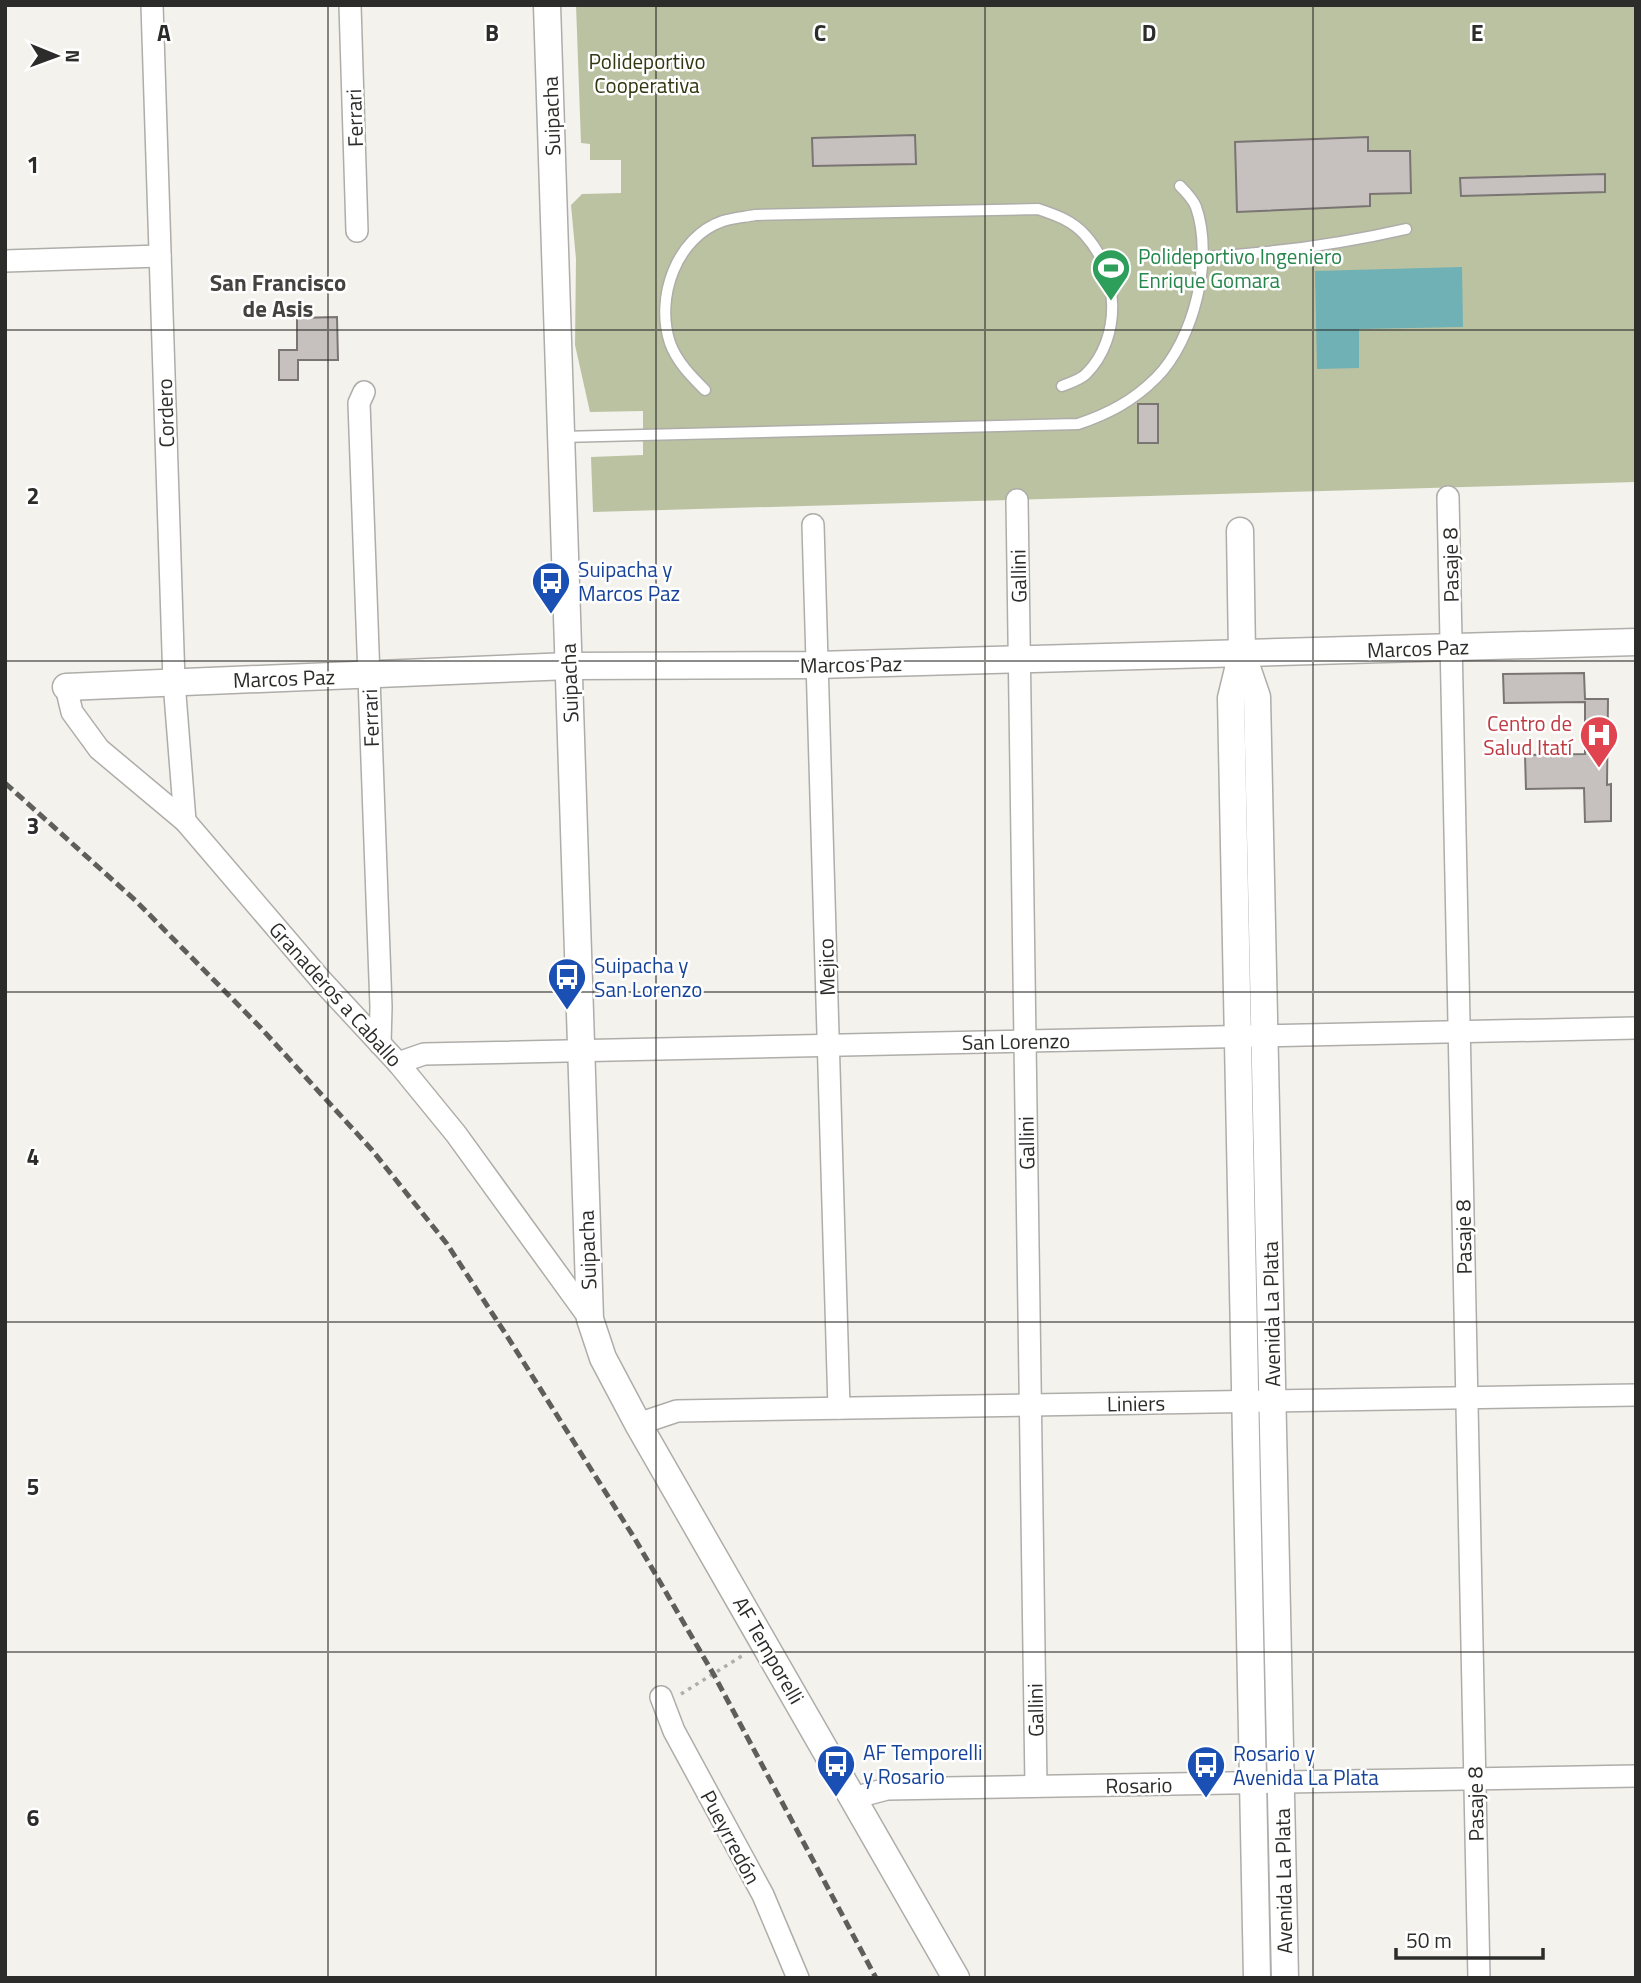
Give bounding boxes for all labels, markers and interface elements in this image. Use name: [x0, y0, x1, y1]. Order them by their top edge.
text: A: [157, 15, 171, 50]
text: B: [485, 15, 499, 50]
text: C: [814, 15, 826, 50]
text: D: [1142, 15, 1156, 50]
text: E: [1471, 15, 1483, 50]
north arrow: [21, 21, 91, 91]
park label: Polideportivo Cooperativa: [588, 45, 706, 101]
text: N: [59, 49, 88, 63]
street label: Suipacha: [534, 75, 568, 156]
street label: Ferrari: [337, 88, 371, 148]
text: 1: [27, 147, 39, 182]
place label: Polideportivo Ingeniero Enrique Gomara: [1138, 240, 1342, 296]
sports icon: Polideportivo Ingeniero Enrique Gomara: [1090, 247, 1132, 302]
district label: San Francisco de Asis: [210, 265, 346, 326]
street label: Cordero: [148, 378, 182, 448]
text: 2: [27, 478, 39, 513]
street label: Pasaje 8: [1433, 527, 1467, 603]
street label: Gallini: [1002, 549, 1034, 603]
place label: Suipacha y Marcos Paz: [578, 553, 680, 609]
bus stop icon: Suipacha y Marcos Paz: [530, 560, 572, 615]
street label: Marcos Paz: [1366, 630, 1470, 666]
street label: Suipacha: [552, 642, 586, 723]
street label: Marcos Paz: [800, 647, 902, 681]
street label: Marcos Paz: [232, 660, 336, 696]
street label: Ferrari: [353, 688, 387, 748]
place label: Centro de Salud Itatí: [1483, 707, 1573, 763]
hospital icon: Centro de Salud Itatí: [1578, 714, 1620, 769]
text: 3: [27, 808, 39, 843]
street label: Granaderos a Caballo: [262, 914, 410, 1074]
street label: Mejico: [809, 938, 843, 996]
place label: Suipacha y San Lorenzo: [594, 949, 702, 1005]
bus stop icon: Suipacha y San Lorenzo: [546, 956, 588, 1011]
street label: San Lorenzo: [962, 1024, 1070, 1058]
street label: Gallini: [1010, 1116, 1042, 1170]
text: 4: [27, 1139, 39, 1174]
street label: Pasaje 8: [1446, 1199, 1480, 1275]
street label: Suipacha: [570, 1209, 604, 1290]
street label: Avenida La Plata: [1254, 1240, 1288, 1387]
street label: Liniers: [1107, 1386, 1165, 1420]
text: 5: [27, 1469, 39, 1504]
street label: AF Temporelli: [725, 1590, 813, 1710]
street label: Gallini: [1019, 1683, 1051, 1737]
place label: AF Temporelli y Rosario: [863, 1736, 983, 1792]
place label: Rosario y Avenida La Plata: [1233, 1737, 1379, 1793]
bus stop icon: AF Temporelli y Rosario: [815, 1743, 857, 1798]
bus stop icon: Rosario y Avenida La Plata: [1185, 1744, 1227, 1799]
street label: Pasaje 8: [1458, 1766, 1492, 1842]
street label: Rosario: [1105, 1768, 1173, 1802]
street label: Pueyrredón: [693, 1784, 769, 1890]
text: 6: [27, 1800, 40, 1835]
street label: Avenida La Plata: [1266, 1807, 1300, 1954]
scale bar: [1396, 1916, 1543, 1960]
text: 50 m: [1406, 1924, 1452, 1956]

